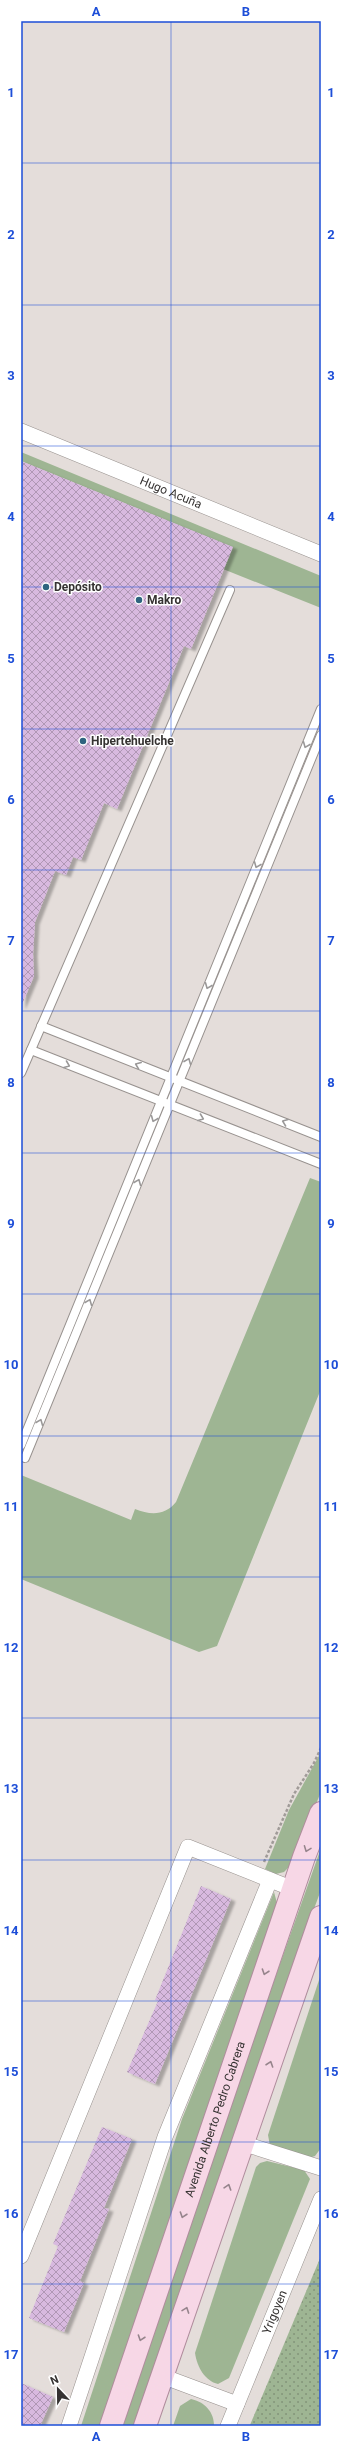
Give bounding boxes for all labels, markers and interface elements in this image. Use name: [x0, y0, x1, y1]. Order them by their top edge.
text: A: [92, 4, 101, 19]
text: B: [242, 4, 250, 19]
text: 1: [7, 85, 15, 100]
text: 1: [327, 85, 335, 100]
text: 2: [7, 227, 15, 242]
text: 2: [327, 227, 335, 242]
text: 3: [7, 368, 15, 383]
text: 3: [327, 368, 335, 383]
street label: Hugo Acuña: [138, 474, 204, 511]
text: 4: [7, 509, 15, 524]
text: 4: [327, 509, 335, 524]
place label: Depósito: [54, 580, 102, 594]
marker: Depósito: [41, 582, 51, 592]
place label: Makro: [147, 593, 182, 607]
marker: Makro: [134, 595, 144, 605]
text: 5: [7, 651, 15, 666]
text: 5: [327, 651, 335, 666]
place label: Hipertehuelche: [91, 734, 174, 748]
marker: Hipertehuelche: [78, 736, 88, 746]
one-way arrow: [303, 741, 311, 748]
text: 6: [7, 792, 15, 807]
text: 6: [327, 792, 335, 807]
one-way arrow: [254, 862, 262, 869]
text: 7: [7, 933, 15, 948]
text: 7: [327, 933, 335, 948]
one-way arrow: [205, 982, 213, 989]
one-way arrow: [183, 1058, 191, 1065]
one-way arrow: [64, 1060, 71, 1068]
one-way arrow: [134, 1061, 141, 1069]
text: 8: [7, 1075, 15, 1090]
text: 8: [327, 1075, 335, 1090]
one-way arrow: [197, 1113, 204, 1121]
one-way arrow: [151, 1115, 159, 1122]
one-way arrow: [281, 1119, 288, 1127]
one-way arrow: [134, 1178, 142, 1185]
text: 9: [7, 1216, 15, 1231]
text: 9: [327, 1216, 335, 1231]
one-way arrow: [85, 1299, 93, 1306]
text: 10: [4, 1357, 18, 1372]
text: 10: [324, 1357, 338, 1372]
one-way arrow: [35, 1419, 43, 1427]
text: 11: [4, 1499, 18, 1514]
text: 11: [324, 1499, 338, 1514]
text: 12: [4, 1640, 18, 1655]
text: 12: [324, 1640, 338, 1655]
text: 13: [4, 1781, 18, 1796]
text: 13: [324, 1781, 338, 1796]
one-way arrow: [303, 1846, 311, 1853]
text: 14: [4, 1923, 19, 1938]
text: 14: [324, 1923, 339, 1938]
one-way arrow: [261, 1969, 270, 1976]
street label: Avenida Alberto Pedro Cabrera: [182, 2039, 248, 2199]
one-way arrow: [265, 2061, 273, 2068]
text: 15: [4, 2064, 18, 2079]
text: 15: [324, 2064, 338, 2079]
one-way arrow: [223, 2184, 232, 2191]
text: 16: [4, 2206, 19, 2221]
text: 16: [324, 2206, 339, 2221]
one-way arrow: [179, 2211, 187, 2218]
street label: Yrigoyen: [259, 2288, 290, 2336]
one-way arrow: [181, 2307, 190, 2314]
one-way arrow: [137, 2334, 145, 2341]
text: 17: [4, 2347, 18, 2362]
text: 17: [324, 2347, 338, 2362]
north arrow: [38, 2369, 78, 2409]
text: N: [48, 2373, 61, 2388]
text: A: [92, 2429, 101, 2444]
text: B: [242, 2429, 250, 2444]

